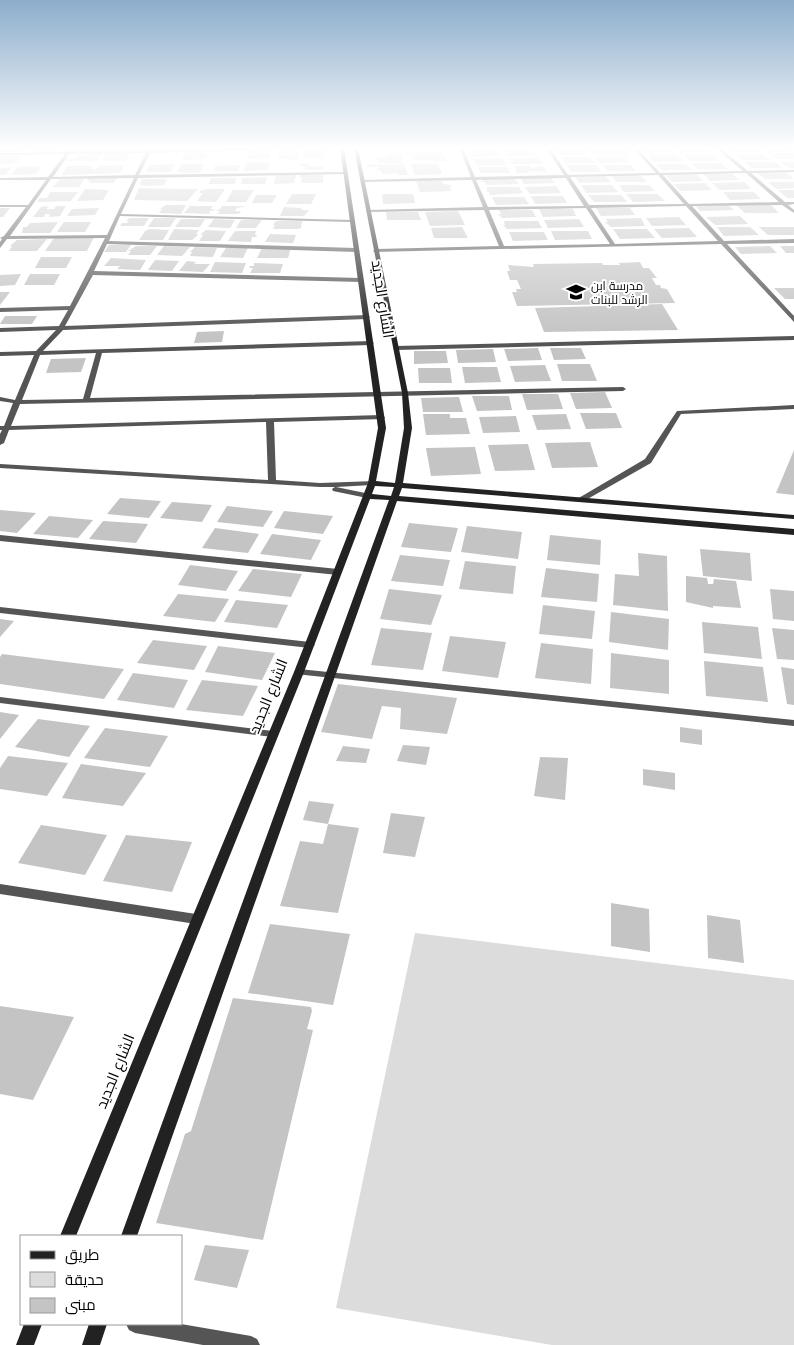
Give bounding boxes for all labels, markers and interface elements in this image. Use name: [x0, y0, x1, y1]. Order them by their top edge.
street label: الشارع الجديد: [365, 259, 399, 340]
place label: مدرسة ابن الرشد للبنات: [591, 278, 648, 307]
school or university icon: مدرسة ابن الرشد للبنات: [565, 281, 587, 303]
street label: الشارع الجديد: [244, 656, 293, 737]
street label: الشارع الجديد: [91, 1031, 140, 1112]
legend: [20, 1235, 182, 1325]
text: طريق: [65, 1245, 99, 1265]
text: حديقة: [65, 1270, 104, 1289]
text: مبنى: [65, 1295, 96, 1315]

